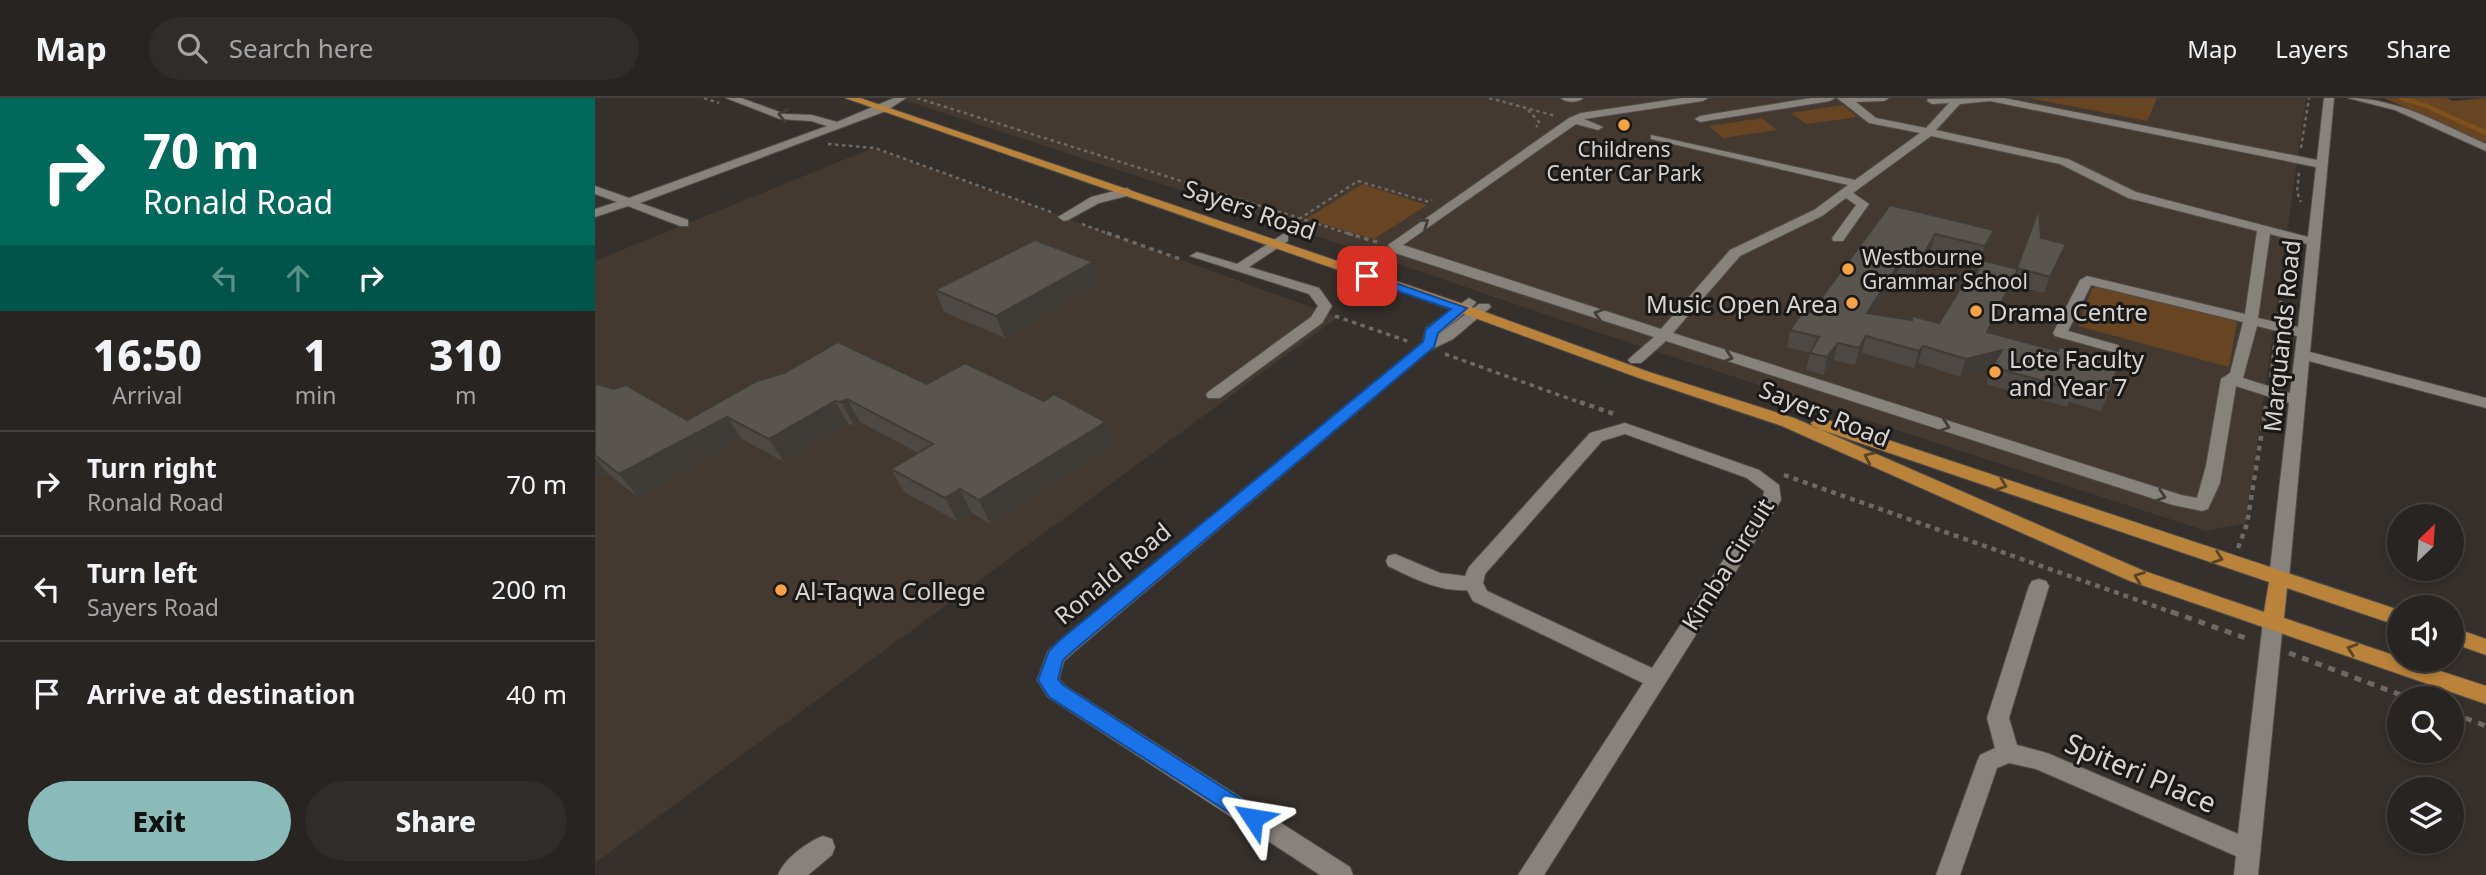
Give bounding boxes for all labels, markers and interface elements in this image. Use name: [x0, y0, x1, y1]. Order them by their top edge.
search box: [149, 17, 639, 80]
text: Map: [35, 26, 107, 71]
icon: search: [173, 29, 211, 67]
text: Search here: [229, 30, 373, 66]
text: Map: [2187, 32, 2237, 65]
text: Layers: [2275, 32, 2349, 65]
text: Share: [2387, 32, 2451, 65]
one-way arrow: [777, 109, 789, 124]
text: 70 m: [143, 117, 260, 183]
marker: Childrens Center Car Park: [1616, 117, 1632, 133]
icon: right: [28, 126, 119, 217]
place label: Childrens Center Car Park: [1546, 135, 1702, 187]
street label: Sayers Road: [1180, 171, 1320, 247]
text: Ronald Road: [143, 180, 333, 223]
one-way arrow: [1416, 219, 1429, 231]
street label: Marquands Road: [2255, 238, 2307, 434]
place label: Westbourne Grammar School: [1862, 243, 2028, 295]
pin: [1337, 246, 1397, 306]
icon: arrive: [1348, 257, 1386, 295]
icon: left: [206, 259, 244, 297]
icon: ahead: [279, 259, 317, 297]
icon: right: [352, 259, 390, 297]
marker: Westbourne Grammar School: [1840, 261, 1856, 277]
place label: Music Open Area: [1646, 287, 1838, 320]
marker: Music Open Area: [1844, 295, 1860, 311]
place label: Drama Centre: [1990, 295, 2148, 328]
marker: Drama Centre: [1968, 303, 1984, 319]
one-way arrow: [1593, 307, 1605, 322]
text: 16:50: [93, 326, 202, 383]
text: 1: [303, 326, 328, 383]
text: 310: [429, 326, 502, 383]
place label: Lote Faculty and Year 7: [2009, 342, 2145, 403]
one-way arrow: [1721, 349, 1734, 363]
marker: Lote Faculty and Year 7: [1987, 364, 2003, 380]
street label: Sayers Road: [1755, 372, 1895, 454]
text: Arrival: [112, 379, 182, 411]
text: min: [295, 379, 336, 411]
text: m: [455, 379, 476, 411]
one-way arrow: [1938, 418, 1950, 433]
text: Turn right: [87, 450, 217, 486]
one-way arrow: [1864, 451, 1876, 465]
icon: right: [28, 465, 66, 503]
text: 70 m: [506, 466, 567, 502]
one-way arrow: [1995, 477, 2008, 491]
text: Ronald Road: [87, 486, 224, 518]
one-way arrow: [2155, 487, 2167, 502]
street label: Kimba Circuit: [1673, 491, 1781, 636]
north arrow: [2387, 504, 2464, 581]
map controls: [2387, 504, 2464, 854]
street label: Ronald Road: [1047, 515, 1177, 631]
one-way arrow: [2211, 550, 2223, 564]
text: Turn left: [87, 555, 198, 591]
icon: left: [28, 570, 66, 608]
text: 200 m: [491, 571, 567, 607]
one-way arrow: [2134, 571, 2146, 585]
place label: Al-Taqwa College: [795, 574, 985, 607]
marker: Al-Taqwa College: [773, 582, 789, 598]
text: Sayers Road: [87, 591, 219, 623]
button: sound: [2387, 595, 2464, 672]
one-way arrow: [2346, 643, 2358, 657]
icon: arrive: [28, 675, 66, 713]
text: Arrive at destination: [87, 676, 356, 712]
text: 40 m: [506, 676, 567, 712]
button: search: [2387, 686, 2464, 763]
street label: Spiteri Place: [2060, 723, 2222, 821]
button: layers: [2387, 777, 2464, 854]
button: Exit: [28, 781, 291, 861]
button: Share: [305, 781, 567, 861]
position arrow: [1216, 781, 1290, 855]

